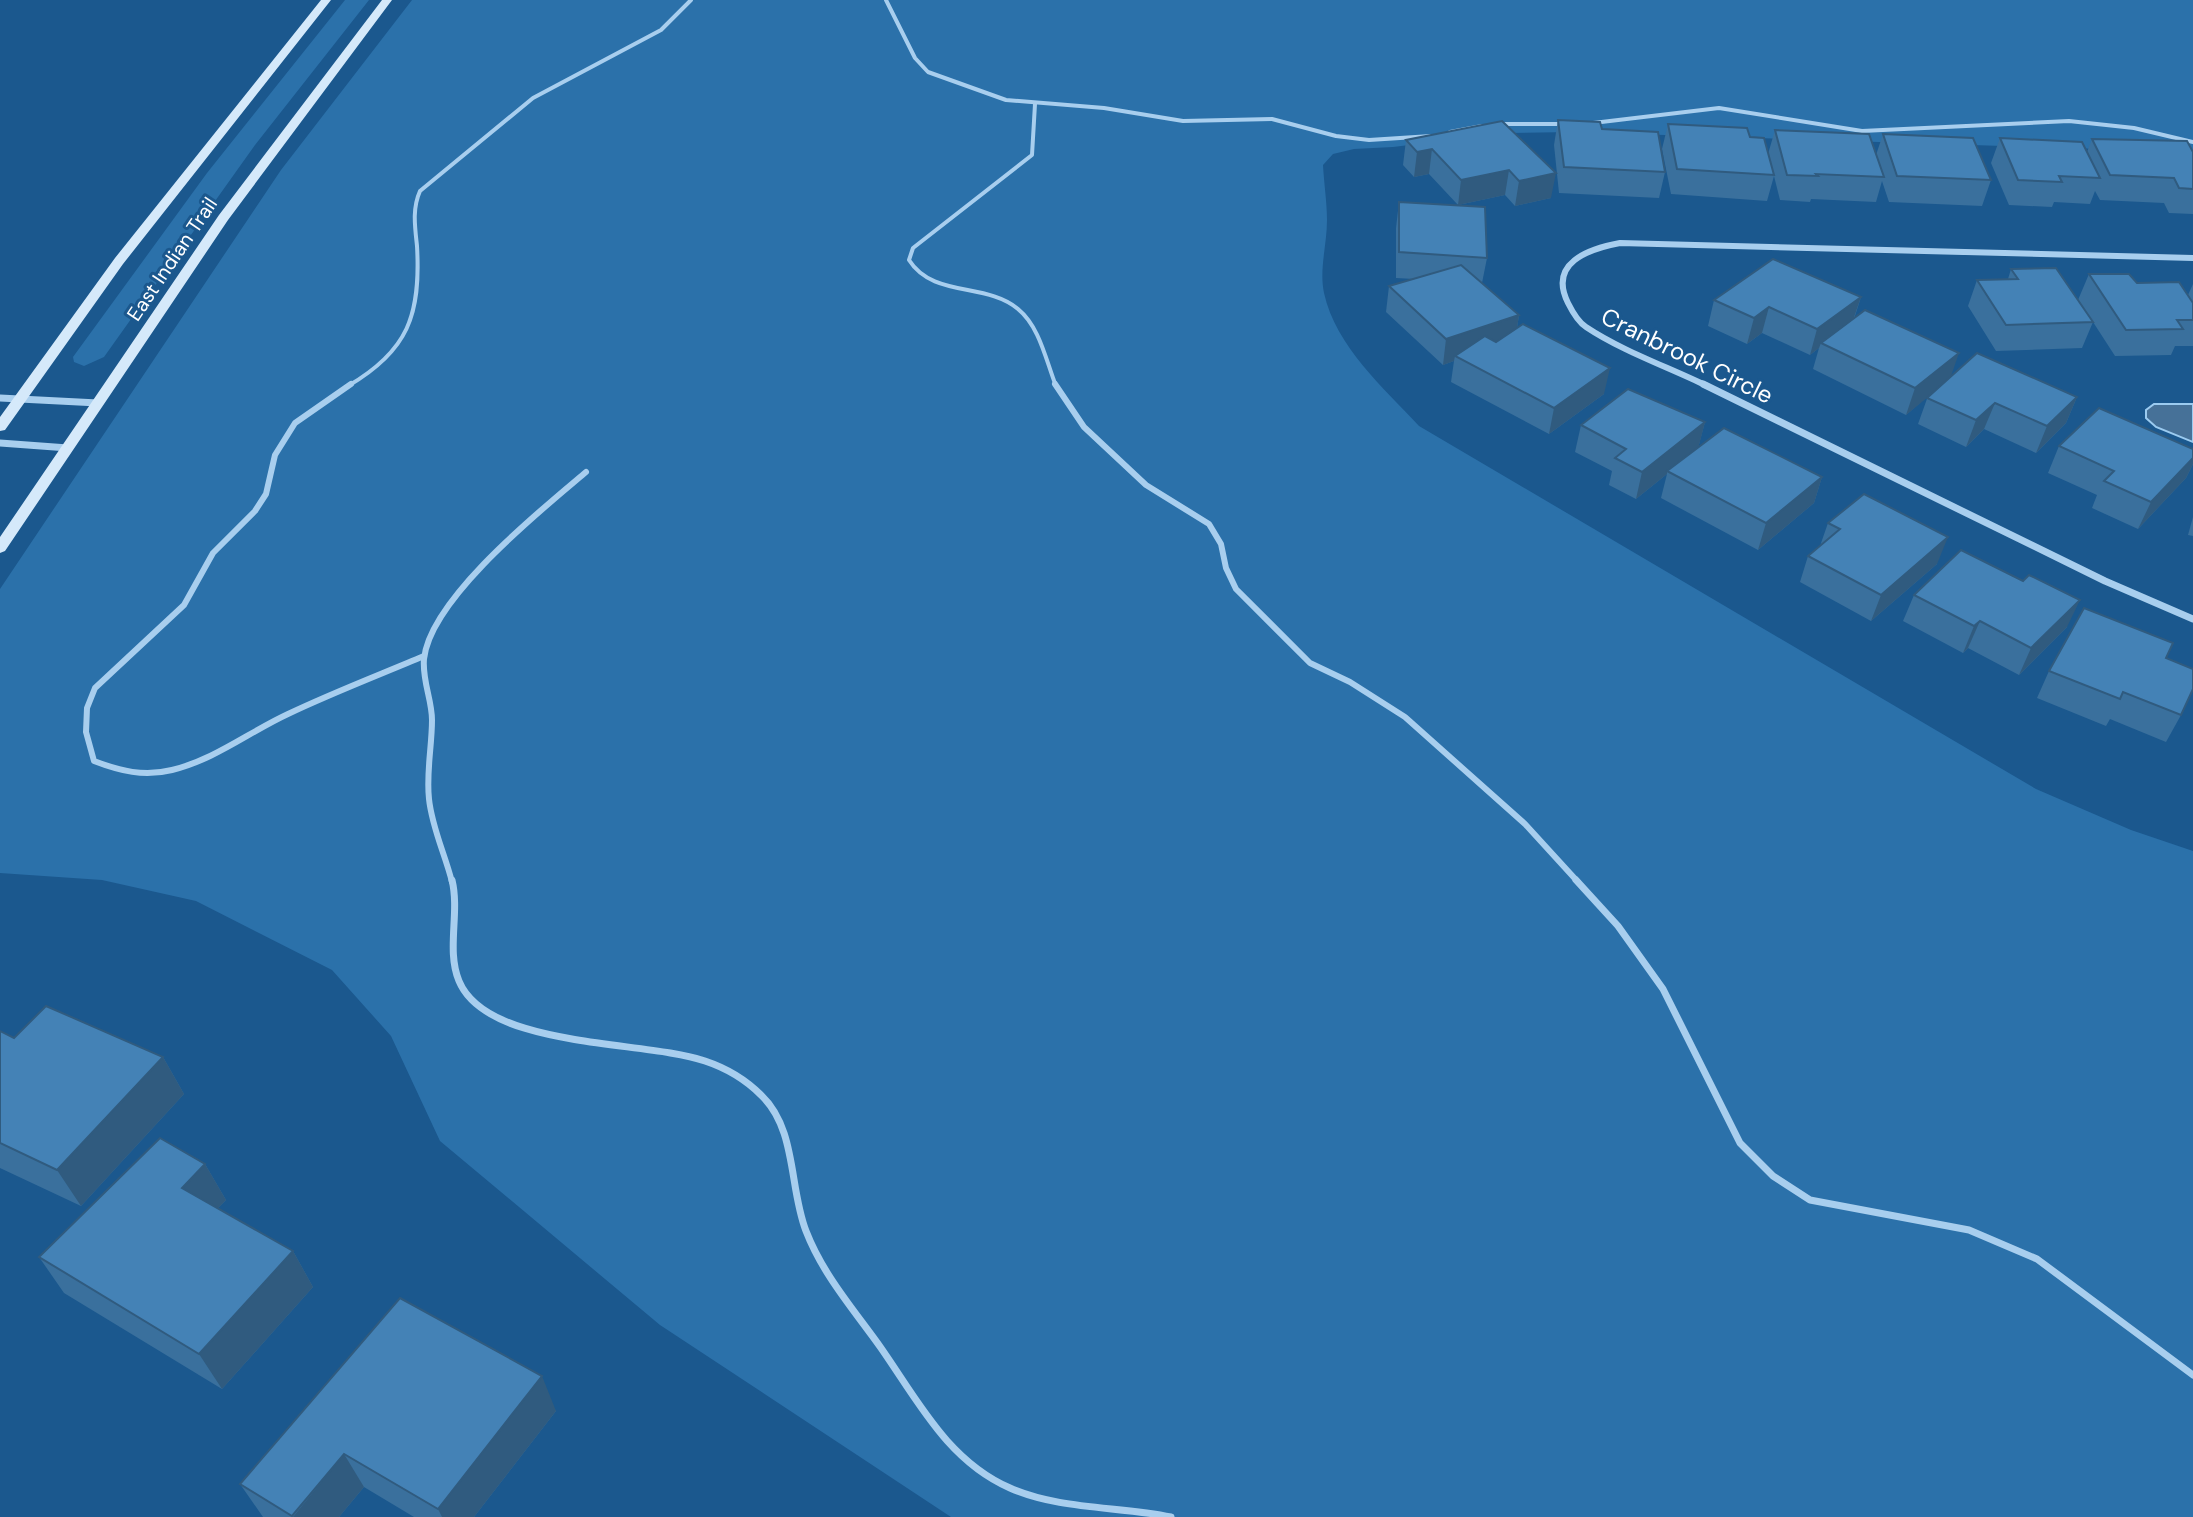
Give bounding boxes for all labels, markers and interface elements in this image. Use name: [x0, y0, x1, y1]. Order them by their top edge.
street label: East Indian Trail: [121, 192, 223, 326]
street label: Cranbrook Circle: [1596, 301, 1778, 411]

